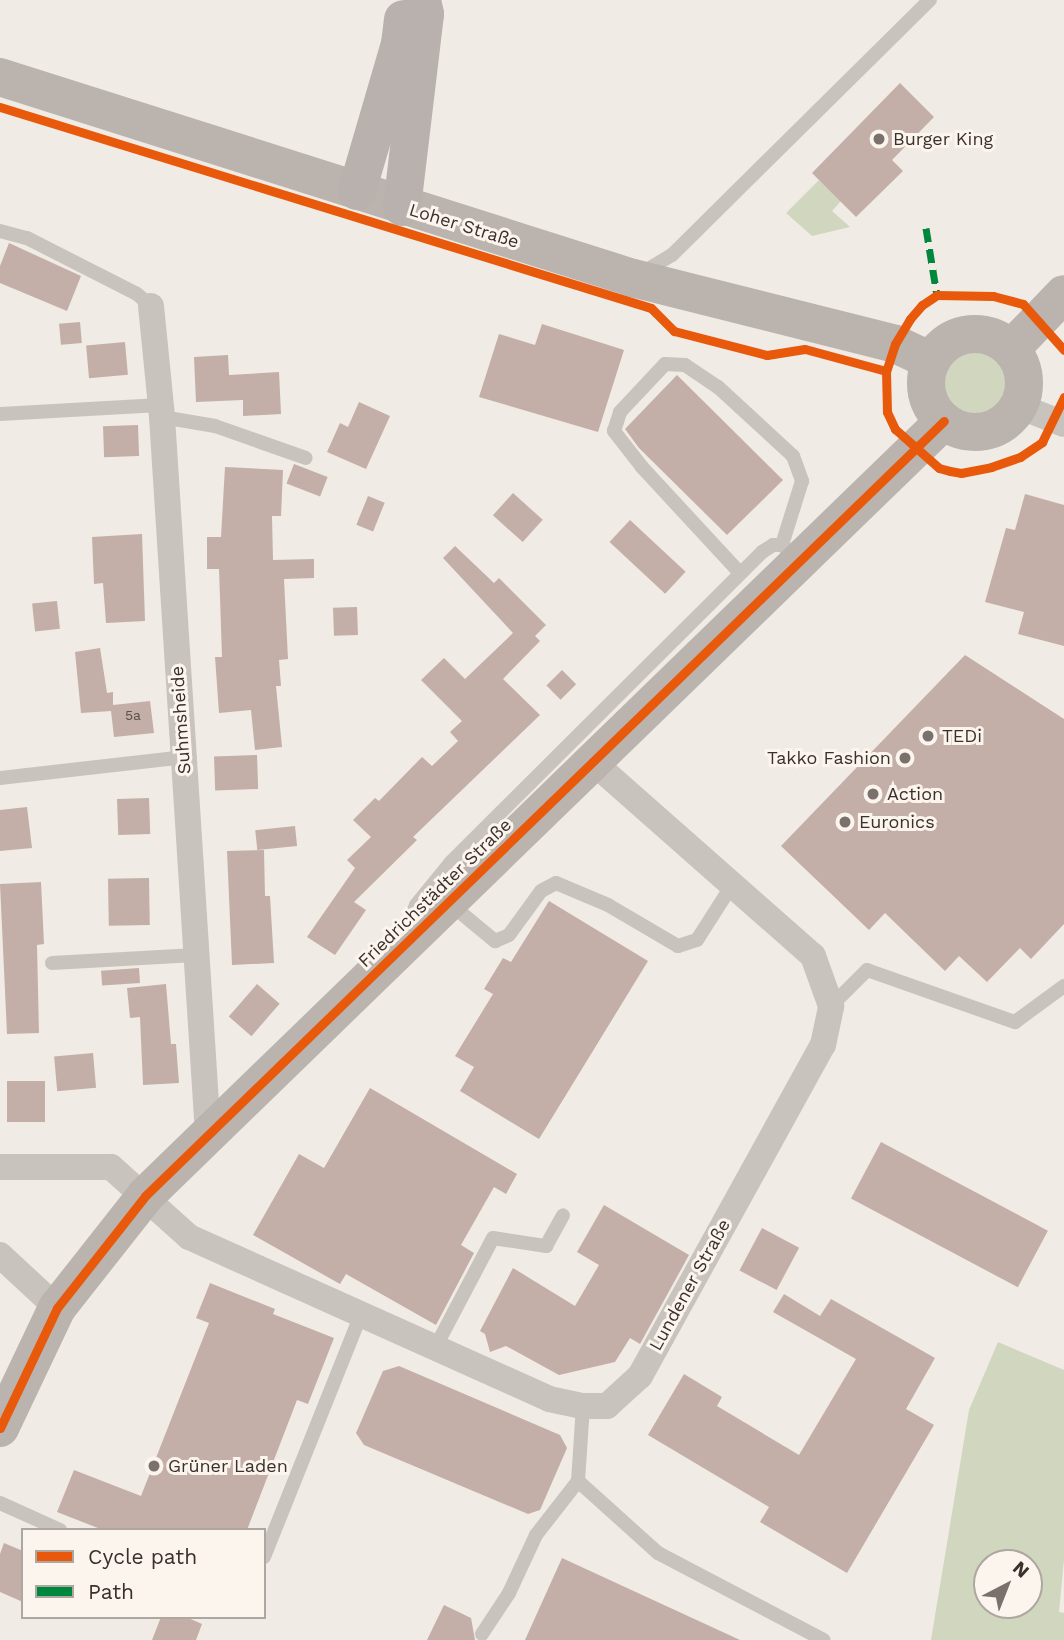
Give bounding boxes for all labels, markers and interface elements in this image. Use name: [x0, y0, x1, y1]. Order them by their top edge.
place label: Burger King: [893, 128, 994, 150]
marker: Burger King: [871, 131, 887, 147]
street label: Loher Straße: [406, 199, 522, 253]
street label: Suhmsheide: [166, 665, 196, 775]
house number: 5a: [125, 707, 141, 723]
place label: TEDi: [942, 725, 982, 747]
marker: TEDi: [920, 728, 936, 744]
place label: Takko Fashion: [767, 747, 891, 769]
marker: Takko Fashion: [897, 750, 913, 766]
place label: Action: [887, 783, 943, 805]
marker: Action: [865, 786, 881, 802]
place label: Euronics: [859, 811, 935, 833]
street label: Friedrichstädter Straße: [354, 814, 516, 972]
marker: Euronics: [837, 814, 853, 830]
street label: Lundener Straße: [645, 1215, 735, 1355]
place label: Grüner Laden: [168, 1455, 288, 1477]
marker: Grüner Laden: [146, 1458, 162, 1474]
legend: [21, 1528, 266, 1619]
text: Cycle path: [88, 1544, 197, 1569]
north arrow: [973, 1549, 1043, 1619]
text: N: [1008, 1556, 1034, 1583]
text: Path: [88, 1579, 134, 1604]

